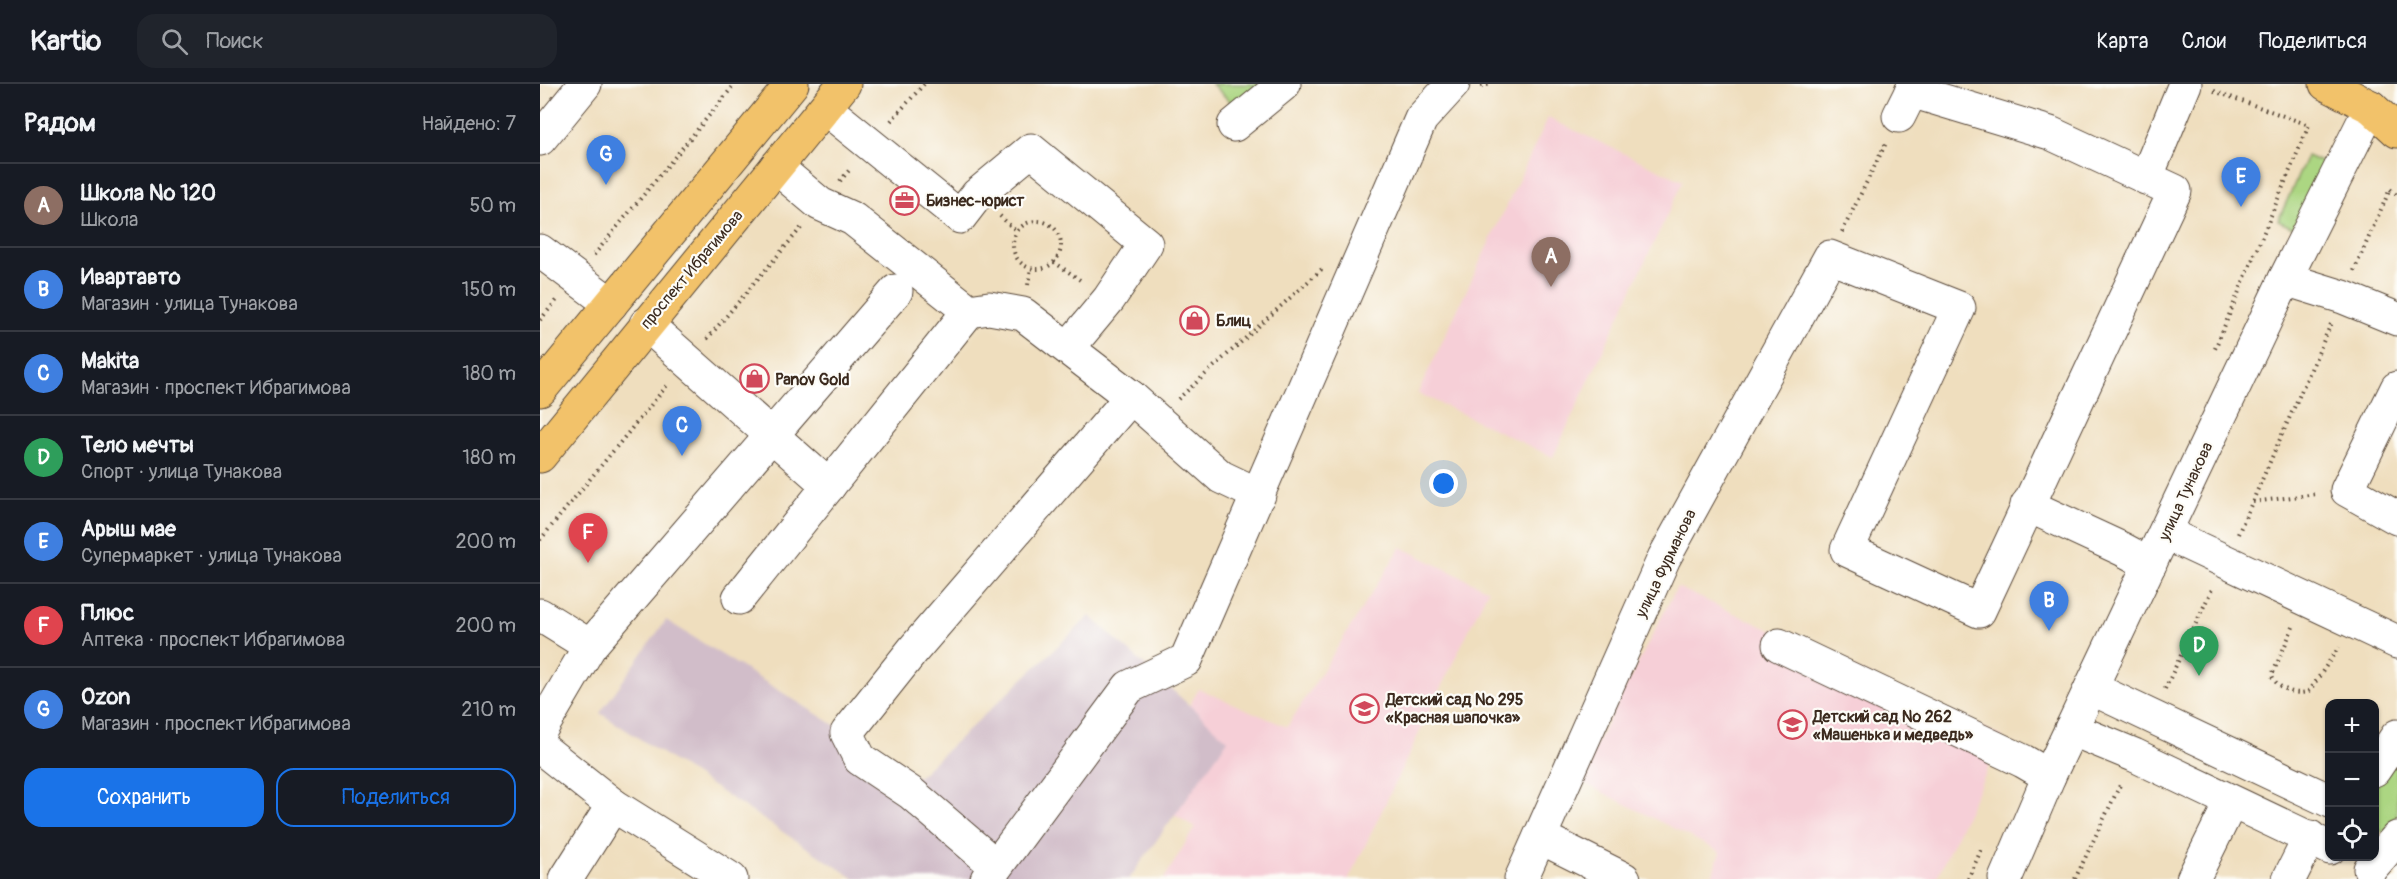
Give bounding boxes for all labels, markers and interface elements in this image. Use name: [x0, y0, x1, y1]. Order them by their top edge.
search box: [137, 14, 557, 68]
text: Kartio: [30, 24, 101, 59]
icon: search: [158, 25, 191, 58]
text: Поиск: [206, 27, 264, 55]
text: Карта: [2096, 28, 2148, 55]
text: Слои: [2181, 28, 2226, 55]
text: Поделиться: [2259, 28, 2367, 55]
text: Рядом: [24, 107, 96, 139]
text: Найдено: 7: [422, 111, 516, 136]
pin: G: [586, 135, 626, 185]
pin: E: [2222, 158, 2260, 207]
text: Школа № 120: [81, 179, 216, 207]
office icon: Бизнес-юрист: [889, 184, 921, 216]
place label: Бизнес-юрист: [926, 191, 1025, 211]
text: A: [37, 193, 50, 218]
text: 50 m: [469, 193, 516, 218]
street label: проспект Ибрагимова: [636, 206, 747, 333]
text: Школа: [81, 207, 138, 232]
pin: A: [1532, 238, 1570, 287]
text: Ивартавто: [81, 263, 181, 291]
text: B: [38, 277, 49, 302]
text: 150 m: [462, 277, 516, 302]
text: Магазин · улица Тунакова: [81, 291, 298, 316]
shop icon: Блиц: [1179, 304, 1211, 336]
place label: Блиц: [1216, 311, 1251, 331]
text: Makita: [81, 347, 139, 375]
text: C: [37, 361, 50, 386]
text: 180 m: [462, 361, 516, 386]
shop icon: Panov Gold: [738, 363, 770, 395]
place label: Panov Gold: [775, 370, 850, 390]
text: Магазин · проспект Ибрагимова: [81, 375, 351, 400]
pin: C: [662, 406, 702, 456]
text: Тело мечты: [81, 431, 194, 459]
street label: улица Тунакова: [2154, 439, 2217, 545]
text: D: [37, 445, 50, 470]
text: 180 m: [462, 445, 516, 470]
text: Спорт · улица Тунакова: [81, 459, 282, 484]
your location: [1429, 469, 1458, 498]
street label: улица Фурманова: [1631, 506, 1701, 622]
pin: F: [568, 514, 608, 563]
text: Арыш мае: [81, 515, 176, 543]
text: E: [38, 529, 49, 554]
text: 200 m: [455, 529, 516, 554]
text: Супермаркет · улица Тунакова: [81, 543, 342, 568]
pin: B: [2030, 582, 2068, 631]
text: Плюс: [81, 599, 134, 627]
text: F: [37, 613, 50, 638]
text: 200 m: [455, 613, 516, 638]
pin: D: [2180, 626, 2218, 676]
text: Аптека · проспект Ибрагимова: [81, 627, 345, 652]
text: Ozon: [81, 683, 130, 711]
place label: Детский сад № 295 «Красная шапочка»: [1385, 690, 1524, 728]
school or university icon: Детский сад № 295 «Красная шапочка»: [1349, 692, 1381, 724]
text: G: [37, 697, 50, 722]
text: 210 m: [461, 697, 516, 722]
map controls: [2325, 699, 2379, 861]
button: +: [2325, 699, 2379, 753]
place label: Детский сад № 262 «Машенька и медведь»: [1812, 707, 1974, 745]
school or university icon: Детский сад № 262 «Машенька и медведь»: [1776, 709, 1808, 741]
text: Магазин · проспект Ибрагимова: [81, 711, 351, 736]
button: −: [2325, 753, 2379, 807]
button: Сохранить: [24, 768, 264, 827]
button: Поделиться: [276, 768, 516, 827]
button: locate: [2325, 807, 2379, 861]

